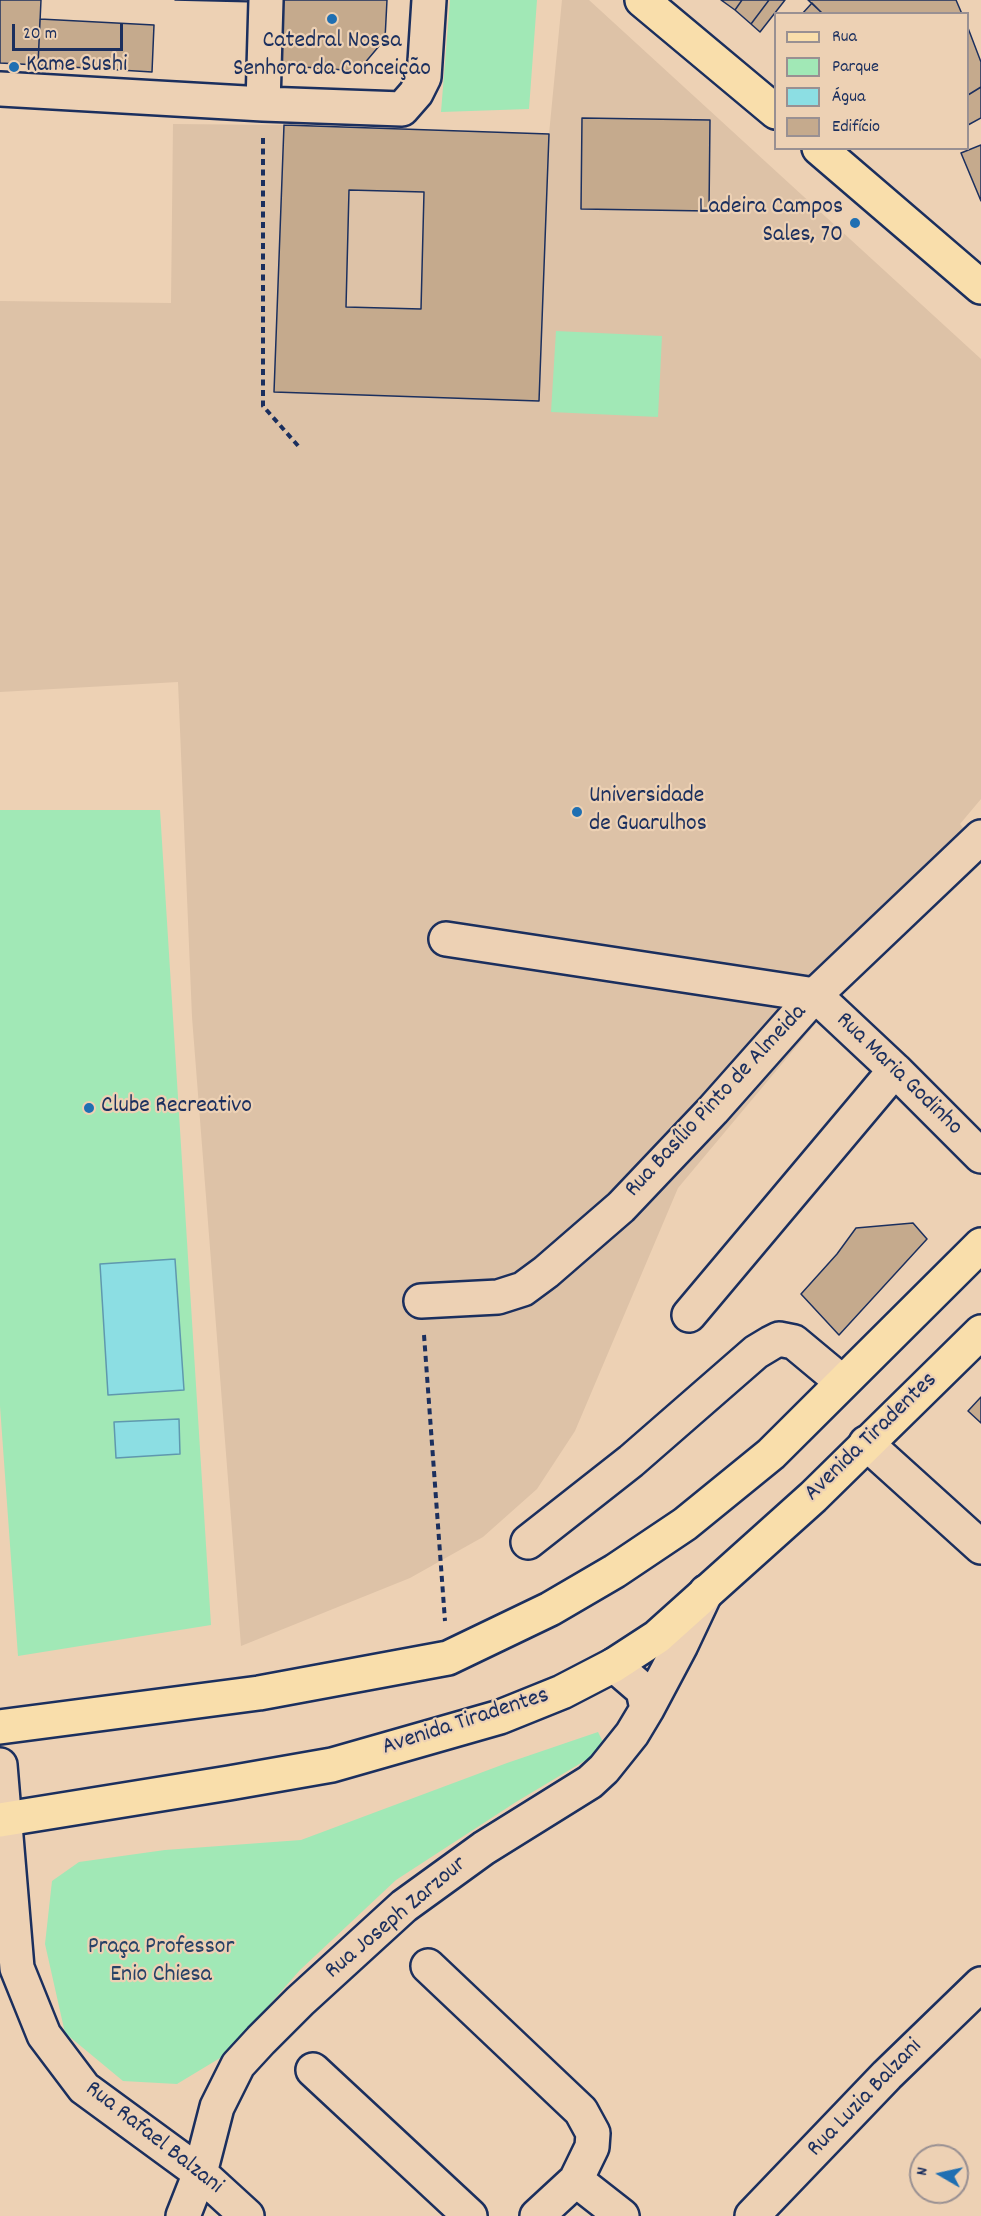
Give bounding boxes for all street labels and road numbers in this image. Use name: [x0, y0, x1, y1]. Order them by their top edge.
street label: Rua Basílio Pinto de Almeida: [620, 999, 814, 1205]
street label: Rua Maria Godinho: [829, 1007, 967, 1143]
street label: Avenida Tiradentes: [800, 1367, 944, 1509]
street label: Avenida Tiradentes: [379, 1682, 553, 1764]
street label: Rua Joseph Zarzour: [320, 1851, 474, 1987]
street label: Rua Luzia Balzani: [802, 2034, 930, 2164]
street label: Rua Rafael Balzani: [78, 2076, 228, 2202]

